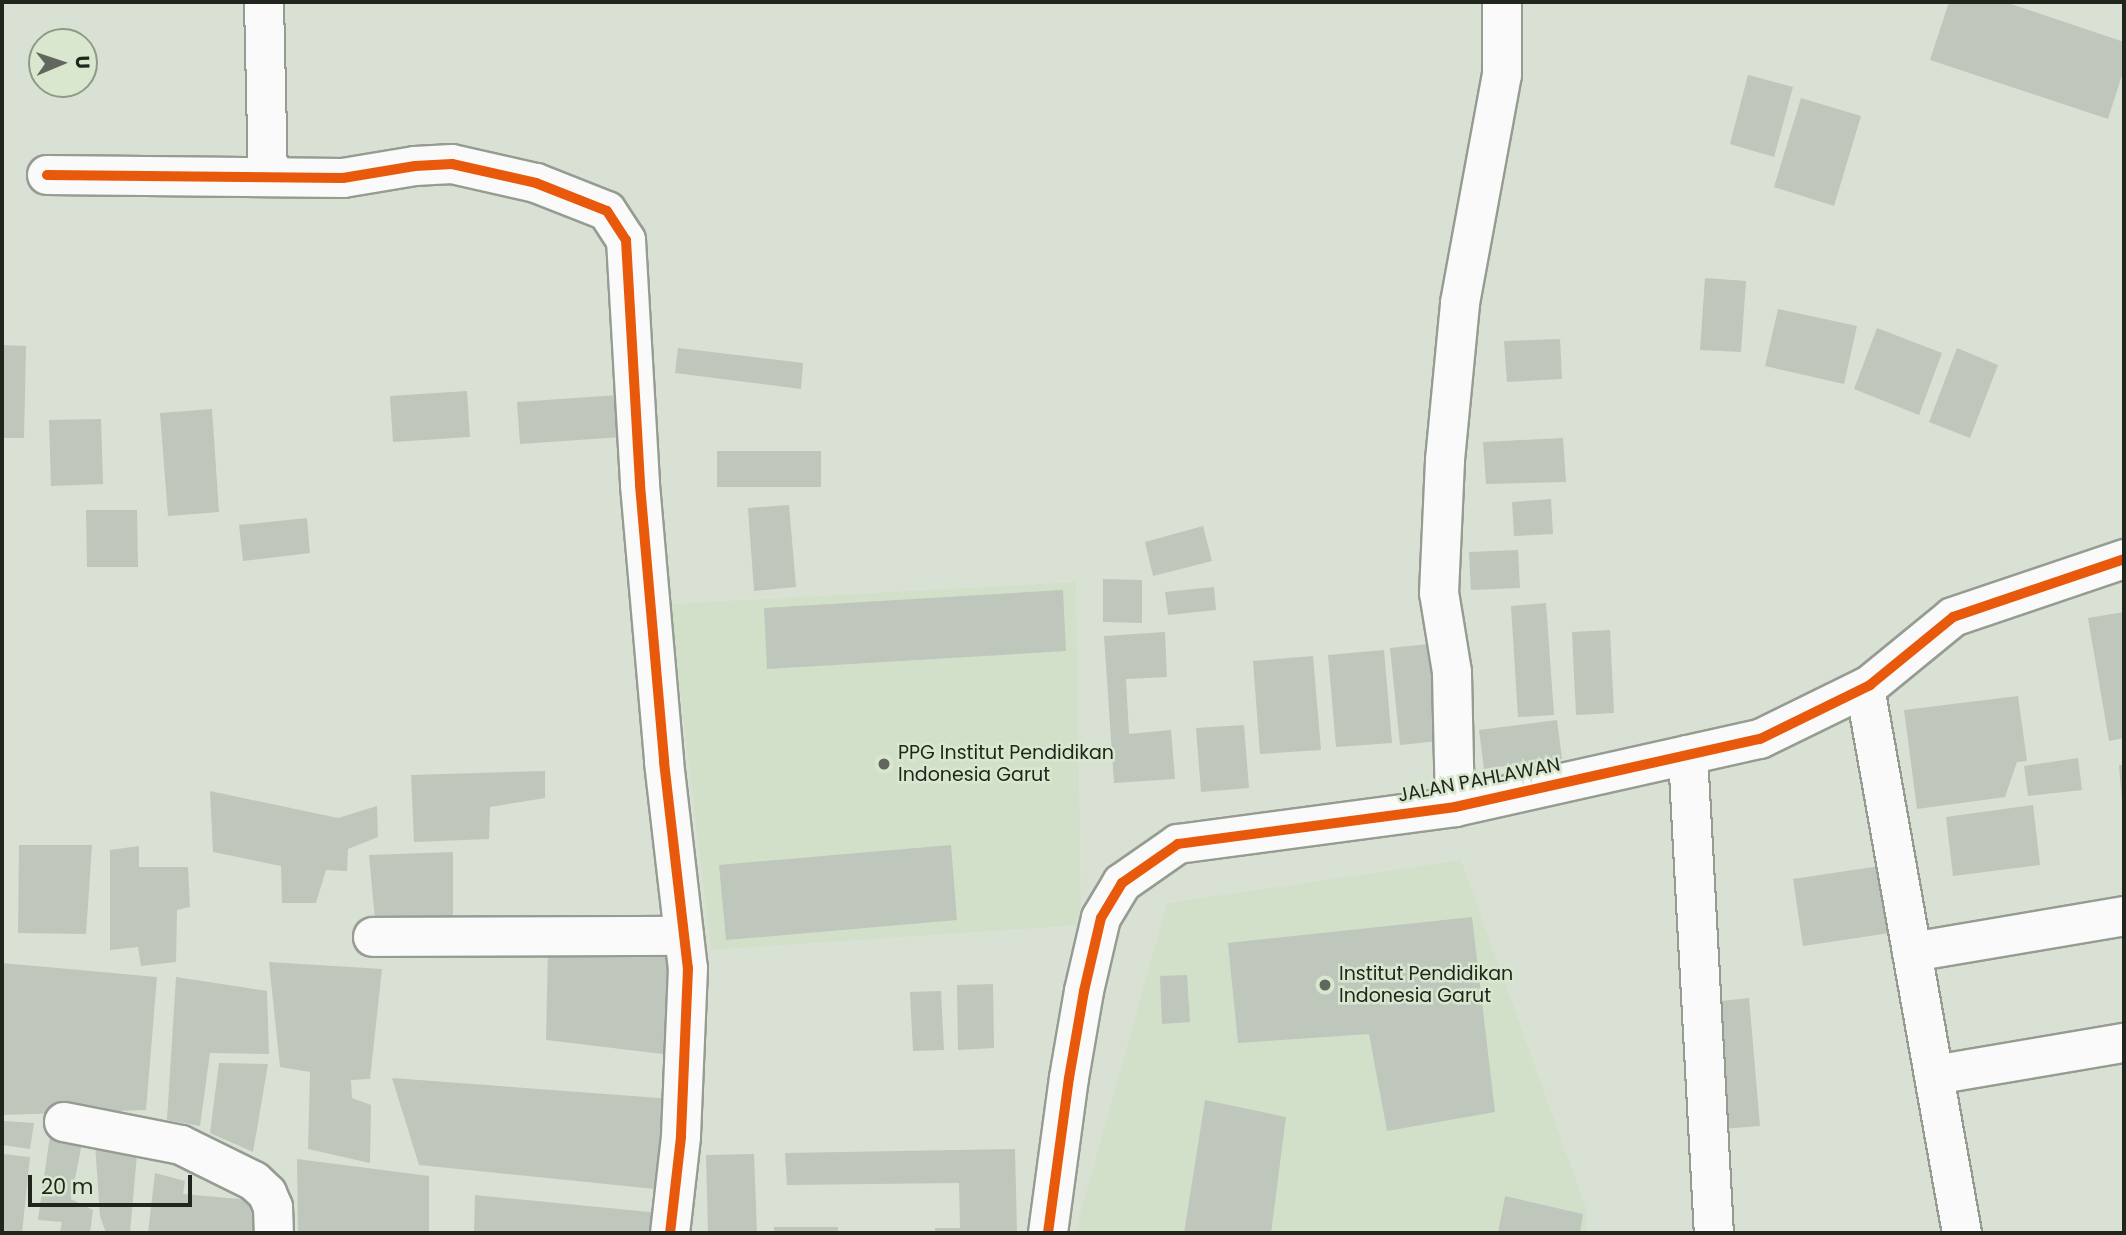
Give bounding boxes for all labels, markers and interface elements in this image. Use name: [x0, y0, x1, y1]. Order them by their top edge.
north arrow: [28, 28, 98, 98]
text: U: [69, 55, 96, 69]
place label: PPG Institut Pendidikan Indonesia Garut: [898, 742, 1114, 786]
street label: JALAN PAHLAWAN: [1396, 753, 1562, 807]
marker: PPG Institut Pendidikan Indonesia Garut: [876, 756, 892, 772]
place label: Institut Pendidikan Indonesia Garut: [1339, 963, 1513, 1007]
marker: Institut Pendidikan Indonesia Garut: [1317, 977, 1333, 993]
scale bar: [32, 1162, 196, 1206]
text: 20 m: [41, 1172, 94, 1201]

